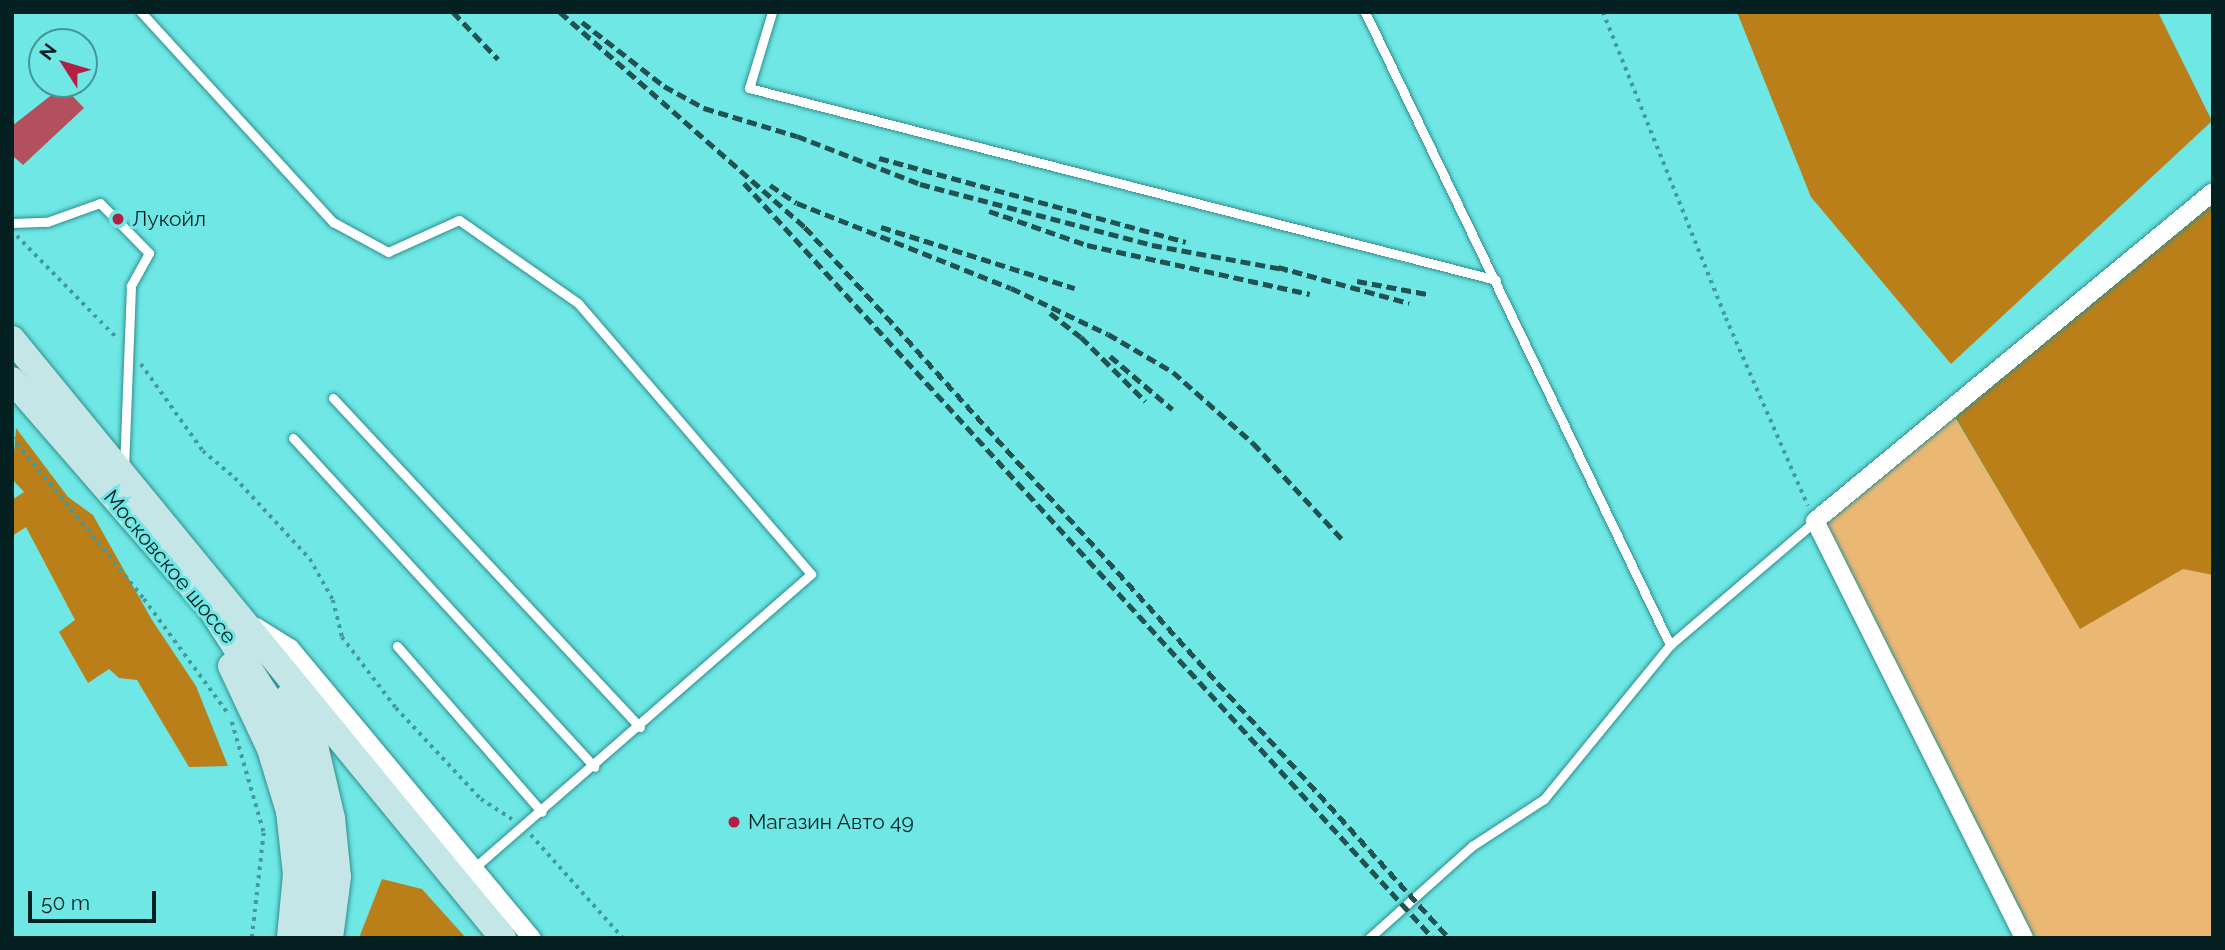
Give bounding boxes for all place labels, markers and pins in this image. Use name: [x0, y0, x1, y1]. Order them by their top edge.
place label: Лукойл: [132, 206, 206, 232]
marker: Лукойл: [110, 211, 126, 227]
place label: Магазин Авто 49: [748, 809, 914, 835]
marker: Магазин Авто 49: [726, 814, 742, 830]

